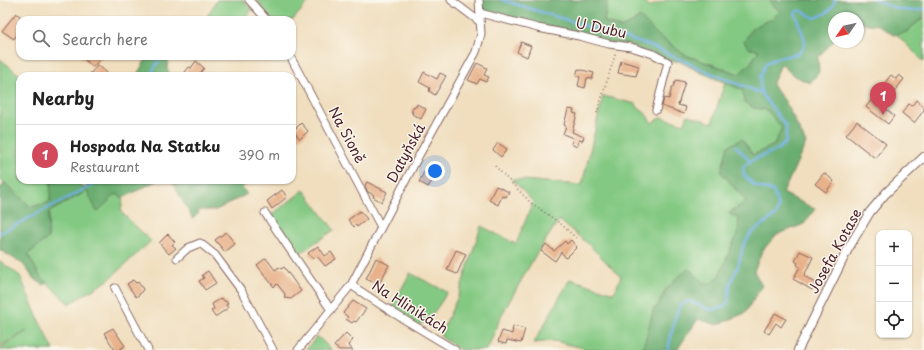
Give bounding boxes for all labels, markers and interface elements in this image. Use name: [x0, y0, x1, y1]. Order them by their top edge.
street label: U Dubu: [574, 12, 629, 43]
north arrow: [828, 12, 864, 48]
search box: [16, 16, 296, 60]
icon: search: [30, 27, 52, 49]
text: Search here: [62, 27, 148, 50]
pin: 1: [870, 82, 896, 115]
text: Nearby: [32, 85, 94, 111]
street label: Na Sioně: [324, 103, 371, 167]
street label: Datyňská: [381, 119, 430, 186]
text: Hospoda Na Statku: [70, 134, 220, 157]
text: 1: [42, 145, 48, 164]
text: 390 m: [238, 145, 280, 164]
text: Restaurant: [70, 157, 140, 176]
your location: [425, 161, 445, 181]
street label: Josefa Kotase: [803, 204, 867, 297]
map controls: [876, 230, 912, 338]
button: +: [876, 230, 912, 266]
button: −: [876, 266, 912, 302]
street label: Na Hlinikách: [368, 275, 452, 338]
button: locate: [876, 302, 912, 338]

